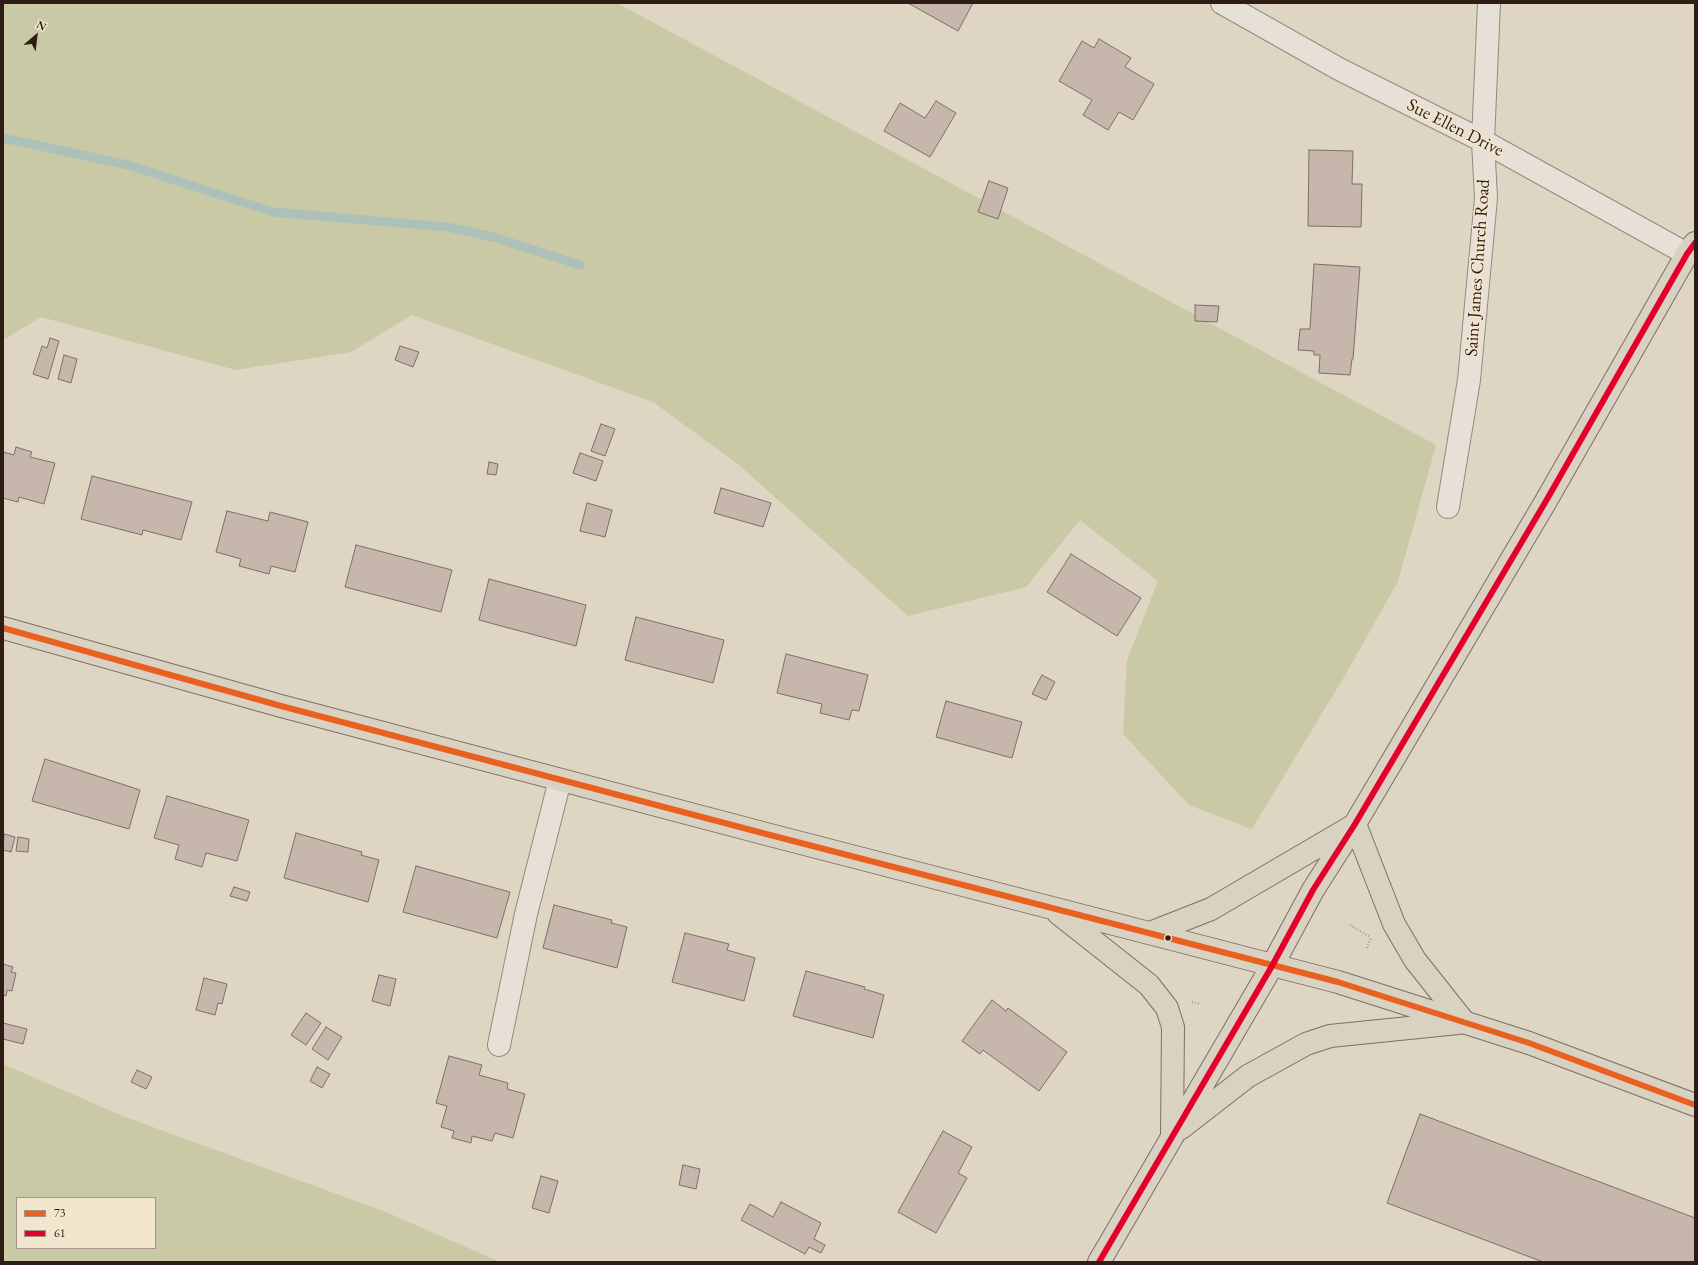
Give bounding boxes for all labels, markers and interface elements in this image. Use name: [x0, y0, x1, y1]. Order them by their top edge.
north arrow: [16, 16, 56, 56]
text: N: [34, 17, 49, 34]
street label: Sue Ellen Drive: [1403, 94, 1507, 162]
street label: Saint James Church Road: [1461, 179, 1495, 357]
unlabelled marker: [1163, 933, 1173, 943]
legend: [16, 1197, 156, 1249]
text: 73: [54, 1205, 66, 1221]
text: 61: [54, 1225, 66, 1241]

